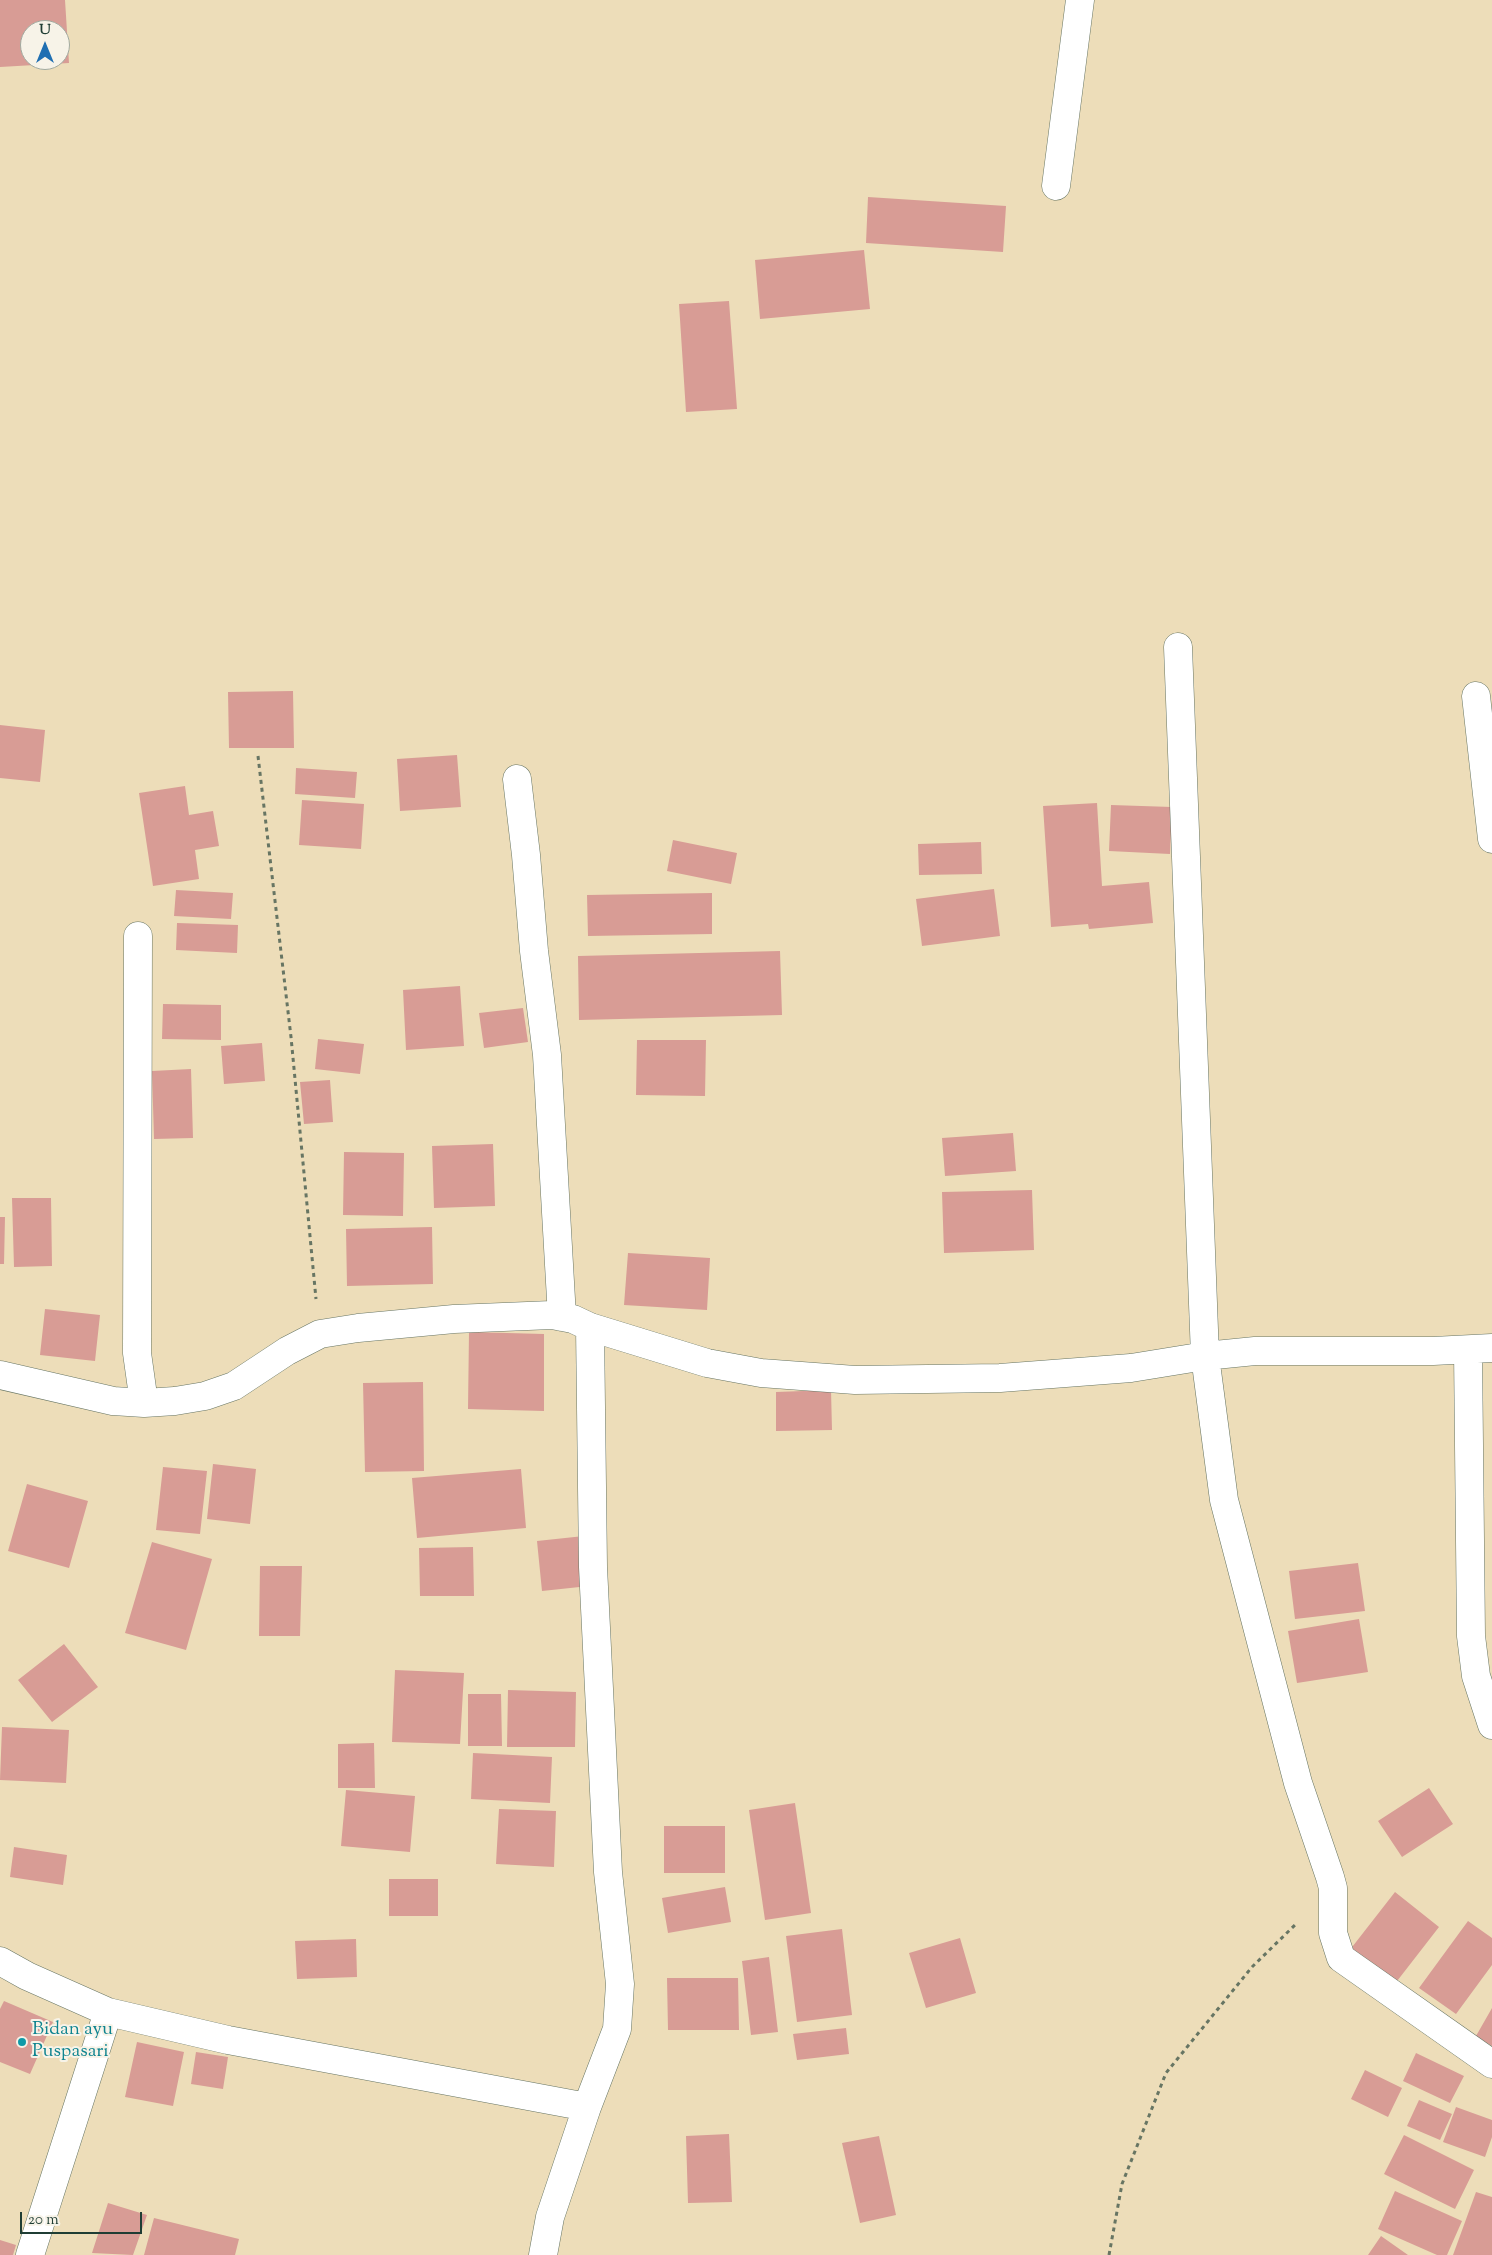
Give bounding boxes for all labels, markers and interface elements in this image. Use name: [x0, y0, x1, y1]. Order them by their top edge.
north arrow: [20, 20, 70, 70]
text: U: [39, 21, 51, 41]
place label: Bidan ayu Puspasari: [32, 2020, 113, 2064]
marker: Bidan ayu Puspasari: [16, 2036, 28, 2048]
scale bar: [22, 2202, 145, 2234]
text: 20 m: [28, 2210, 59, 2231]

